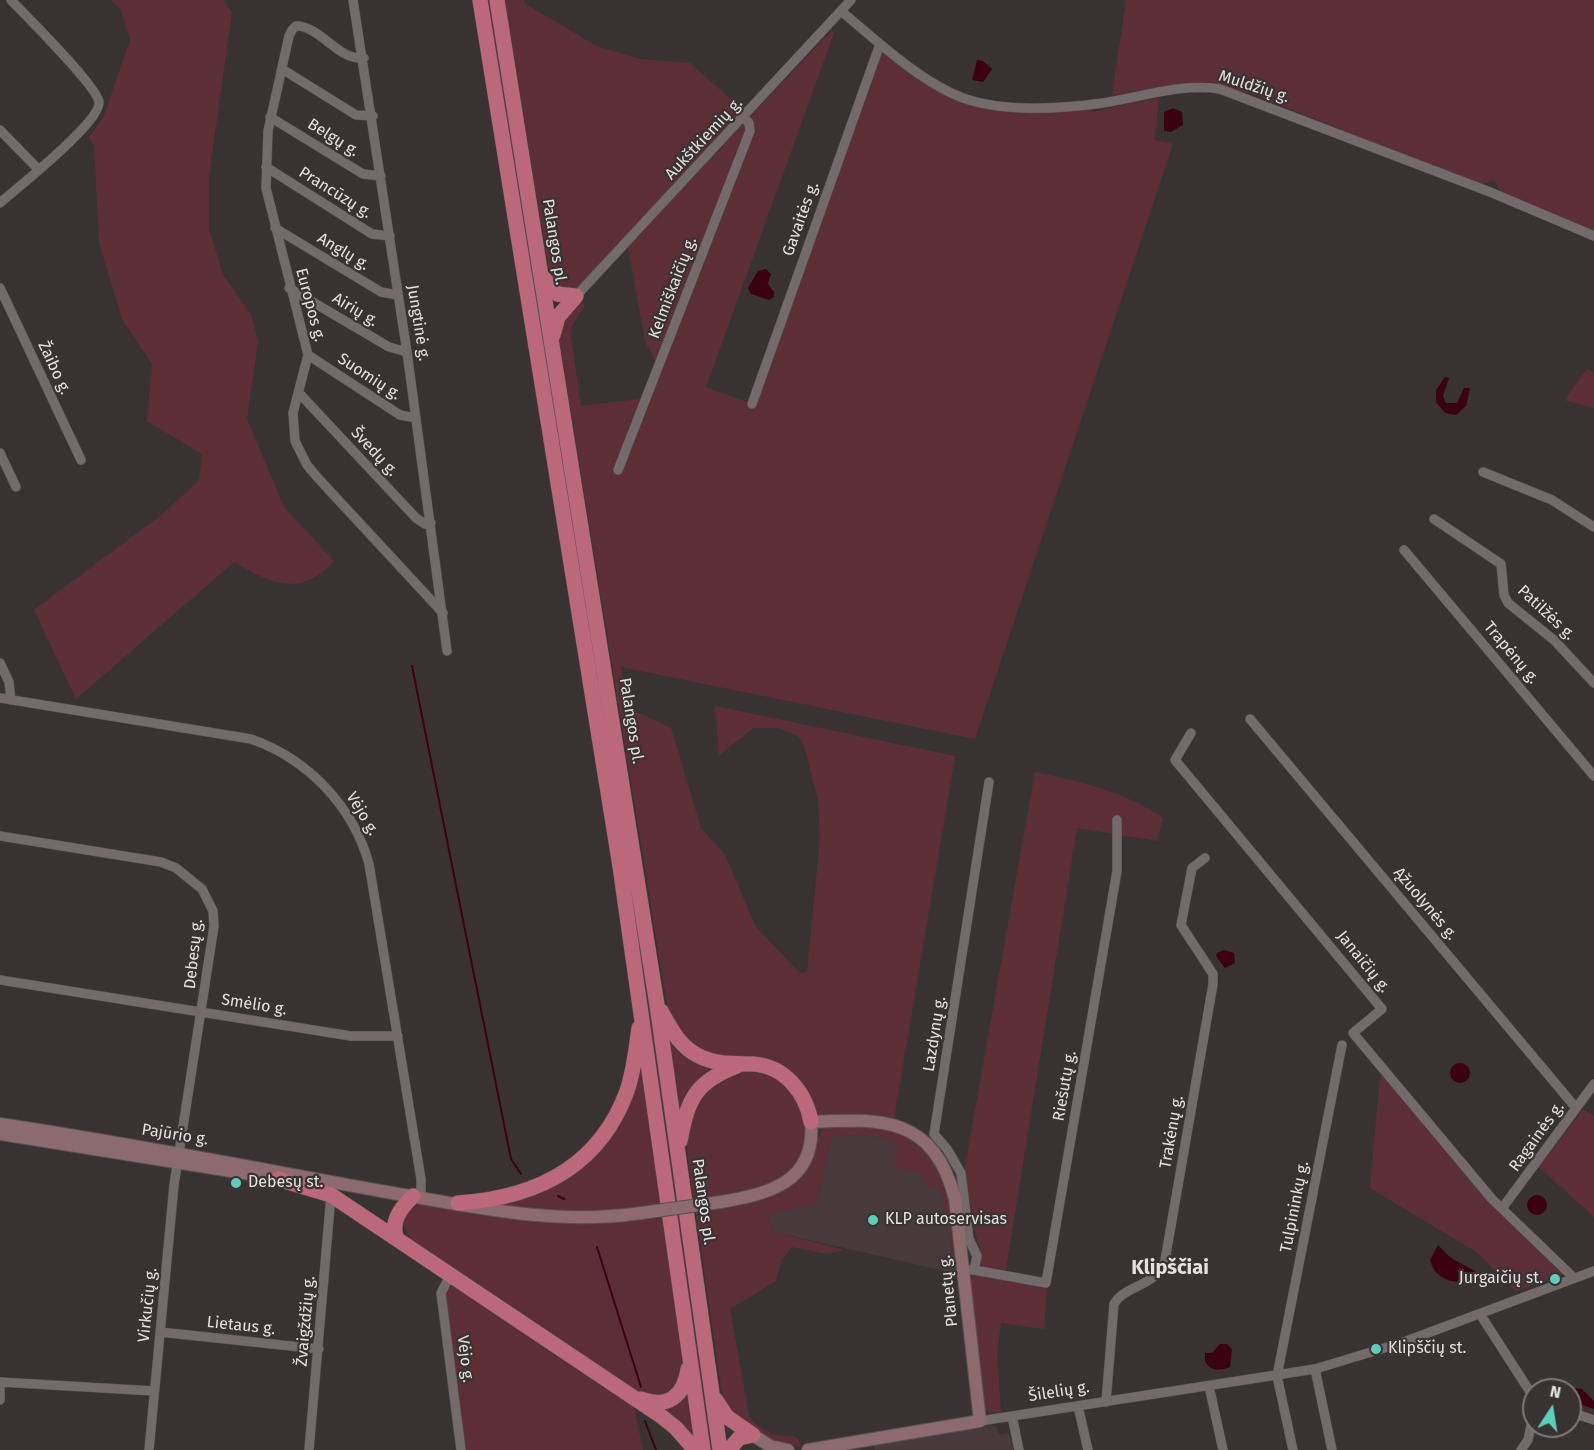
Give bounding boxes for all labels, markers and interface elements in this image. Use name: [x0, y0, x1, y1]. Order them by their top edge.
street label: Muldžių g.: [1216, 67, 1292, 107]
street label: Aukštkiemių g.: [661, 94, 747, 184]
street label: Belgų g.: [304, 115, 362, 161]
street label: Prancūzų g.: [295, 163, 375, 223]
street label: Gavaitės g.: [779, 179, 823, 259]
street label: Palangos pl.: [538, 198, 570, 286]
street label: Anglų g.: [314, 229, 372, 275]
street label: Kelmiškaičių g.: [645, 234, 701, 342]
street label: Europos g.: [291, 266, 329, 344]
street label: Jungtinė g.: [403, 284, 433, 362]
street label: Airių g.: [329, 289, 381, 331]
street label: Žaibo g.: [33, 338, 75, 398]
street label: Suomių g.: [334, 350, 404, 404]
street label: Švedų g.: [346, 423, 402, 481]
street label: Patilžės g.: [1513, 582, 1579, 644]
street label: Trapėnų g.: [1479, 618, 1543, 688]
street label: Palangos pl.: [615, 677, 647, 765]
street label: Vėjo g.: [342, 789, 382, 839]
street label: Ąžuolynės g.: [1389, 864, 1461, 944]
street label: Debesų g.: [181, 918, 207, 990]
street label: Janaičių g.: [1332, 927, 1394, 997]
street label: Smėlio g.: [220, 990, 288, 1020]
street label: Lazdynų g.: [920, 995, 950, 1073]
street label: Riešutų g.: [1049, 1049, 1081, 1123]
street label: Trakėnų g.: [1156, 1094, 1188, 1170]
street label: Ragainės g.: [1505, 1098, 1569, 1176]
street label: Pajūrio g.: [140, 1120, 210, 1150]
street label: Palangos pl.: [687, 1158, 719, 1246]
street label: Tulpininkų g.: [1277, 1160, 1313, 1254]
place label: Debesų st.: [248, 1173, 323, 1193]
marker: Debesų st.: [229, 1176, 243, 1190]
place label: KLP autoservisas: [885, 1210, 1007, 1230]
marker: KLP autoservisas: [866, 1213, 880, 1227]
street label: Planetų g.: [936, 1254, 962, 1328]
district label: Klipščiai: [1131, 1256, 1209, 1280]
street label: Virkučių g.: [135, 1267, 161, 1343]
place label: Jurgaičių st.: [1459, 1269, 1543, 1289]
marker: Jurgaičių st.: [1548, 1272, 1562, 1286]
street label: Žvaigždžių g.: [292, 1275, 320, 1367]
street label: Lietaus g.: [206, 1313, 276, 1339]
street label: Vėjo g.: [453, 1334, 477, 1384]
place label: Klipščių st.: [1388, 1339, 1466, 1359]
marker: Klipščių st.: [1369, 1342, 1383, 1356]
street label: Šilelių g.: [1027, 1378, 1091, 1406]
north arrow: [1522, 1378, 1582, 1438]
text: N: [1548, 1381, 1563, 1402]

